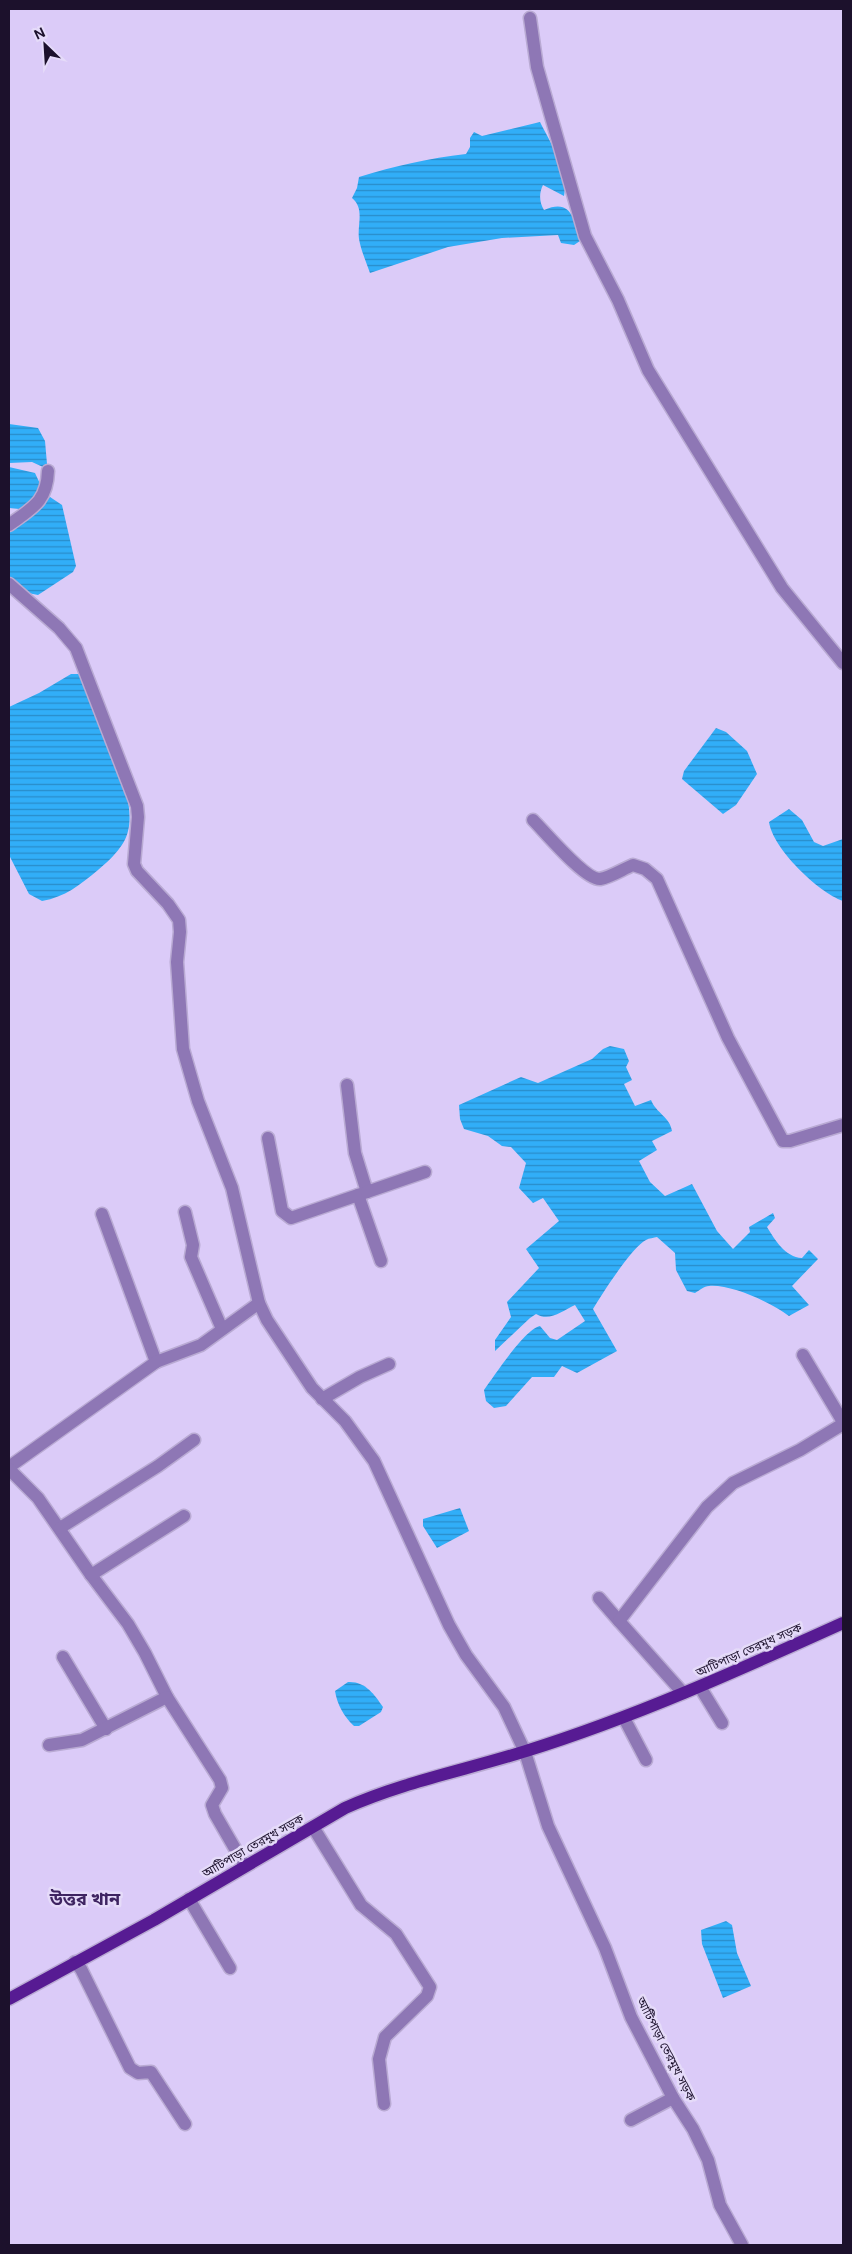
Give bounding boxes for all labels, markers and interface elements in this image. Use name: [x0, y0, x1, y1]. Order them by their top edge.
north arrow: [20, 20, 70, 70]
text: N: [31, 23, 48, 44]
street label: আটিপাড়া তেরমুখ সড়ক: [693, 1619, 805, 1681]
street label: আটিপাড়া তেরমুখ সড়ক: [199, 1810, 307, 1882]
district label: উত্তর খান: [49, 1887, 121, 1911]
street label: আটিপাড়া তেরমুখ সড়ক: [632, 1993, 699, 2104]

